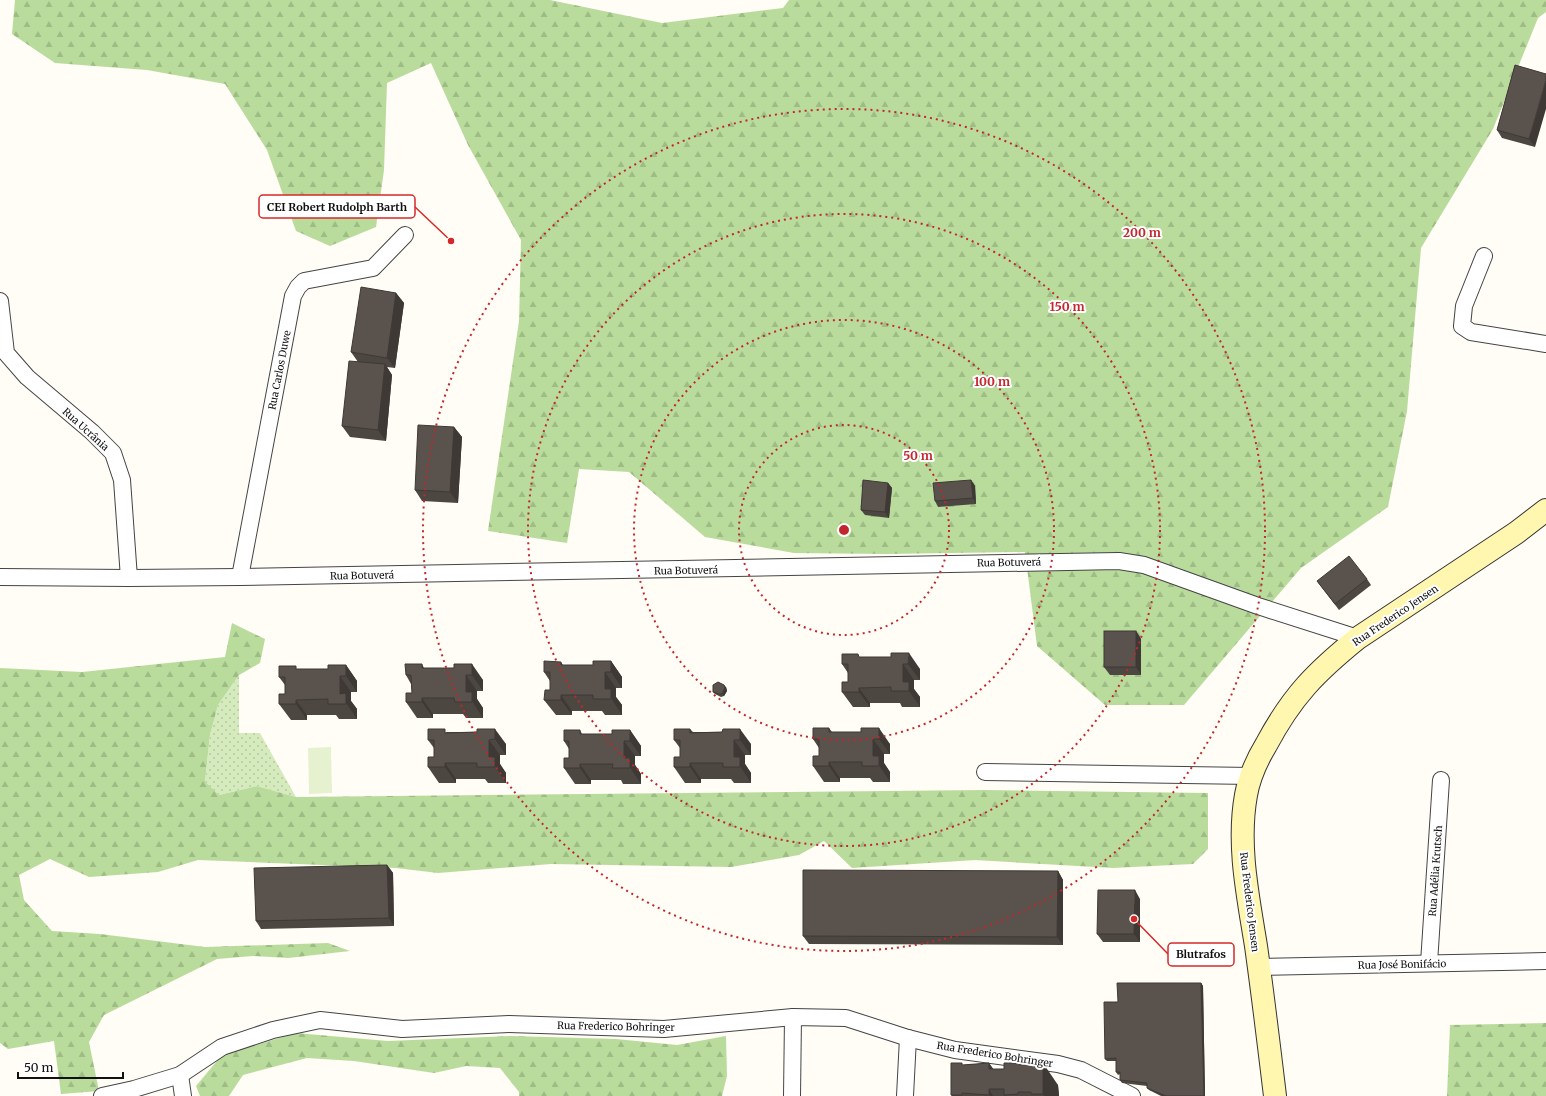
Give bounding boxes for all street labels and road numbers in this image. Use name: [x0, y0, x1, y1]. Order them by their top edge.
street label: Rua Carlos Duwe: [265, 329, 294, 411]
street label: Rua Ucrânia: [60, 405, 112, 454]
street label: Rua Botuverá: [977, 555, 1042, 570]
street label: Rua Botuverá: [654, 563, 719, 578]
street label: Rua Botuverá: [330, 568, 395, 583]
street label: Rua Frederico Jensen: [1350, 582, 1441, 649]
street label: Rua Adélia Krutsch: [1426, 825, 1445, 917]
street label: Rua Frederico Jensen: [1237, 851, 1262, 953]
street label: Rua José Bonifácio: [1358, 957, 1447, 972]
street label: Rua Frederico Bohringer: [557, 1019, 675, 1034]
street label: Rua Frederico Bohringer: [936, 1039, 1055, 1070]

